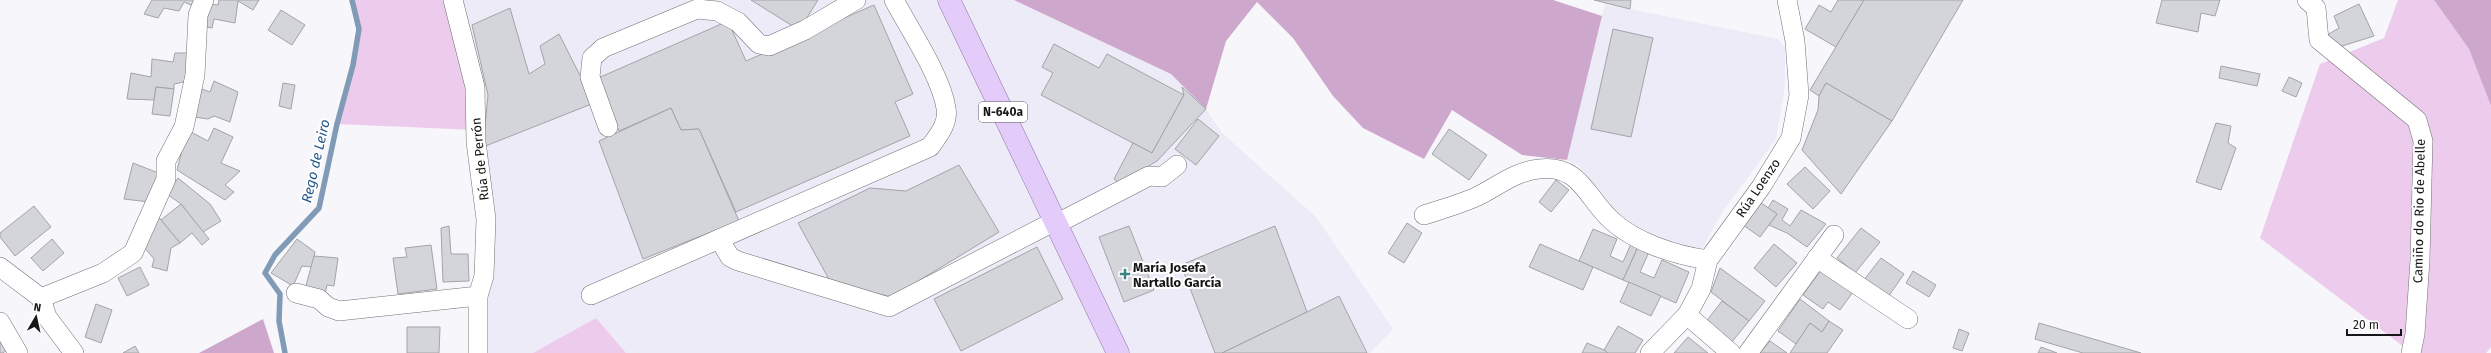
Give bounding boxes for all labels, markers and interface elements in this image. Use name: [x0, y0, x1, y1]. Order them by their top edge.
road number: N-640a: [979, 102, 1027, 122]
street label: Rúa de Perrón: [468, 117, 492, 201]
water label: Rego de Leiro: [298, 118, 334, 204]
street label: Camiño do Rio de Abelle: [2410, 139, 2428, 283]
street label: Rúa Loenzo: [1733, 156, 1783, 220]
place label: María Josefa Nartallo García: [1133, 260, 1222, 290]
marker: María Josefa Nartallo García: [1120, 269, 1130, 279]
north arrow: [16, 297, 56, 337]
text: N: [33, 301, 42, 315]
scale bar: [2347, 311, 2401, 337]
text: 20 m: [2353, 318, 2379, 332]

